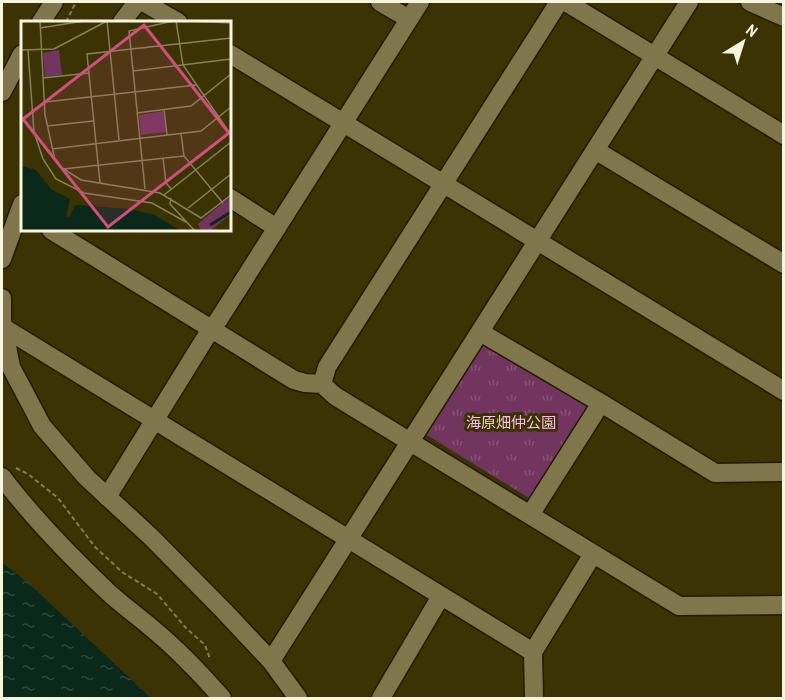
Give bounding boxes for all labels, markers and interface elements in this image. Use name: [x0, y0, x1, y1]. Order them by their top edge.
north arrow: [713, 12, 773, 72]
text: N: [742, 19, 763, 42]
inset map: [21, 21, 231, 231]
park label: 海原畑仲公園: [466, 412, 556, 433]

